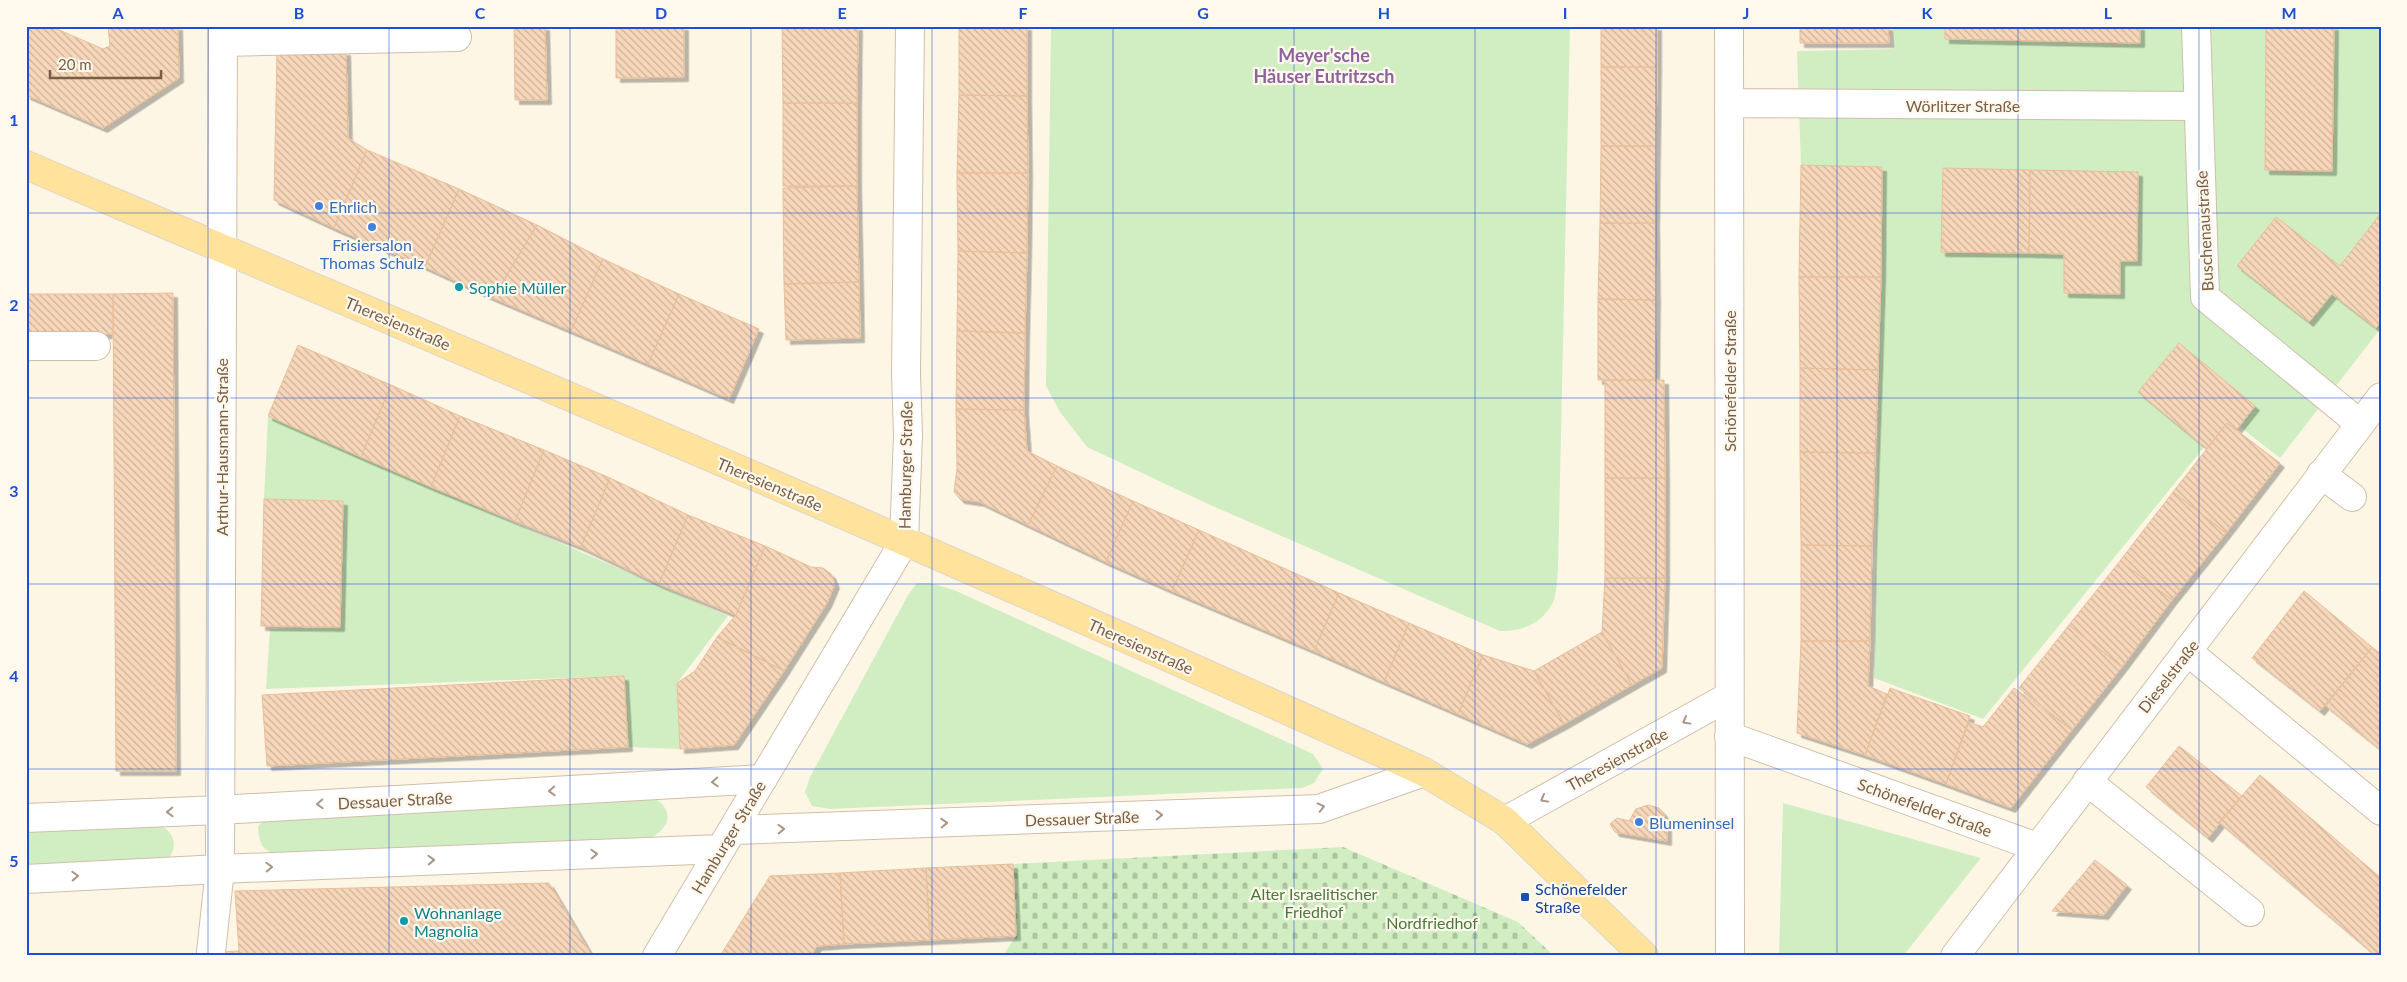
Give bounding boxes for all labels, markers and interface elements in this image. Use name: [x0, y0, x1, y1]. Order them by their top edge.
text: A: [111, 3, 124, 22]
text: B: [294, 3, 304, 22]
text: C: [475, 3, 486, 22]
text: D: [655, 3, 667, 22]
text: E: [837, 3, 847, 22]
text: F: [1018, 3, 1028, 22]
text: G: [1197, 3, 1209, 22]
text: H: [1378, 3, 1390, 22]
text: I: [1563, 3, 1567, 22]
text: J: [1743, 3, 1749, 22]
text: K: [1922, 3, 1934, 22]
text: L: [2104, 3, 2113, 22]
text: M: [2281, 3, 2297, 22]
district label: Meyer'sche Häuser Eutritzsch: [1253, 44, 1395, 87]
scale bar: [50, 48, 161, 80]
text: 20 m: [58, 55, 92, 73]
street label: Wörlitzer Straße: [1906, 96, 2020, 115]
text: 1: [9, 110, 19, 129]
street label: Buschenaustraße: [2191, 170, 2217, 292]
place label: Ehrlich: [329, 197, 377, 216]
marker: Ehrlich: [313, 200, 325, 212]
marker: Frisiersalon Thomas Schulz: [366, 221, 378, 233]
place label: Frisiersalon Thomas Schulz: [320, 235, 424, 272]
place label: Sophie Müller: [469, 278, 567, 297]
marker: Sophie Müller: [453, 281, 465, 293]
street label: Theresienstraße: [342, 292, 454, 354]
text: 2: [9, 295, 19, 314]
street label: Schönefelder Straße: [1720, 310, 1739, 452]
street label: Arthur-Hausmann-Straße: [212, 358, 231, 536]
street label: Hamburger Straße: [894, 401, 916, 529]
street label: Theresienstraße: [714, 453, 826, 515]
text: 3: [9, 481, 19, 500]
street label: Theresienstraße: [1086, 614, 1196, 678]
street label: Dieselstraße: [2134, 636, 2202, 716]
text: 4: [9, 666, 19, 685]
one-way arrow: [1682, 714, 1691, 724]
street label: Theresienstraße: [1563, 723, 1671, 795]
street label: Schönefelder Straße: [1855, 774, 1995, 840]
one-way arrow: [710, 776, 718, 787]
street label: Hamburger Straße: [687, 777, 769, 897]
one-way arrow: [548, 785, 556, 796]
street label: Dessauer Straße: [337, 788, 453, 812]
one-way arrow: [1540, 793, 1549, 803]
one-way arrow: [316, 799, 324, 810]
one-way arrow: [1316, 802, 1325, 813]
one-way arrow: [166, 807, 174, 817]
street label: Dessauer Straße: [1024, 807, 1140, 829]
one-way arrow: [1155, 810, 1163, 820]
place label: Blumeninsel: [1649, 813, 1734, 832]
marker: Blumeninsel: [1633, 816, 1645, 828]
one-way arrow: [940, 818, 948, 828]
one-way arrow: [778, 823, 786, 834]
one-way arrow: [590, 849, 598, 860]
text: 5: [9, 851, 19, 870]
one-way arrow: [428, 855, 436, 866]
one-way arrow: [265, 861, 273, 872]
one-way arrow: [71, 871, 79, 882]
place label: Schönefelder Straße: [1535, 879, 1628, 916]
park label: Alter Israelitischer Friedhof: [1251, 884, 1378, 921]
marker: Schönefelder Straße: [1519, 891, 1531, 903]
place label: Wohnanlage Magnolia: [414, 903, 502, 940]
park label: Nordfriedhof: [1386, 913, 1478, 932]
marker: Wohnanlage Magnolia: [398, 915, 410, 927]

